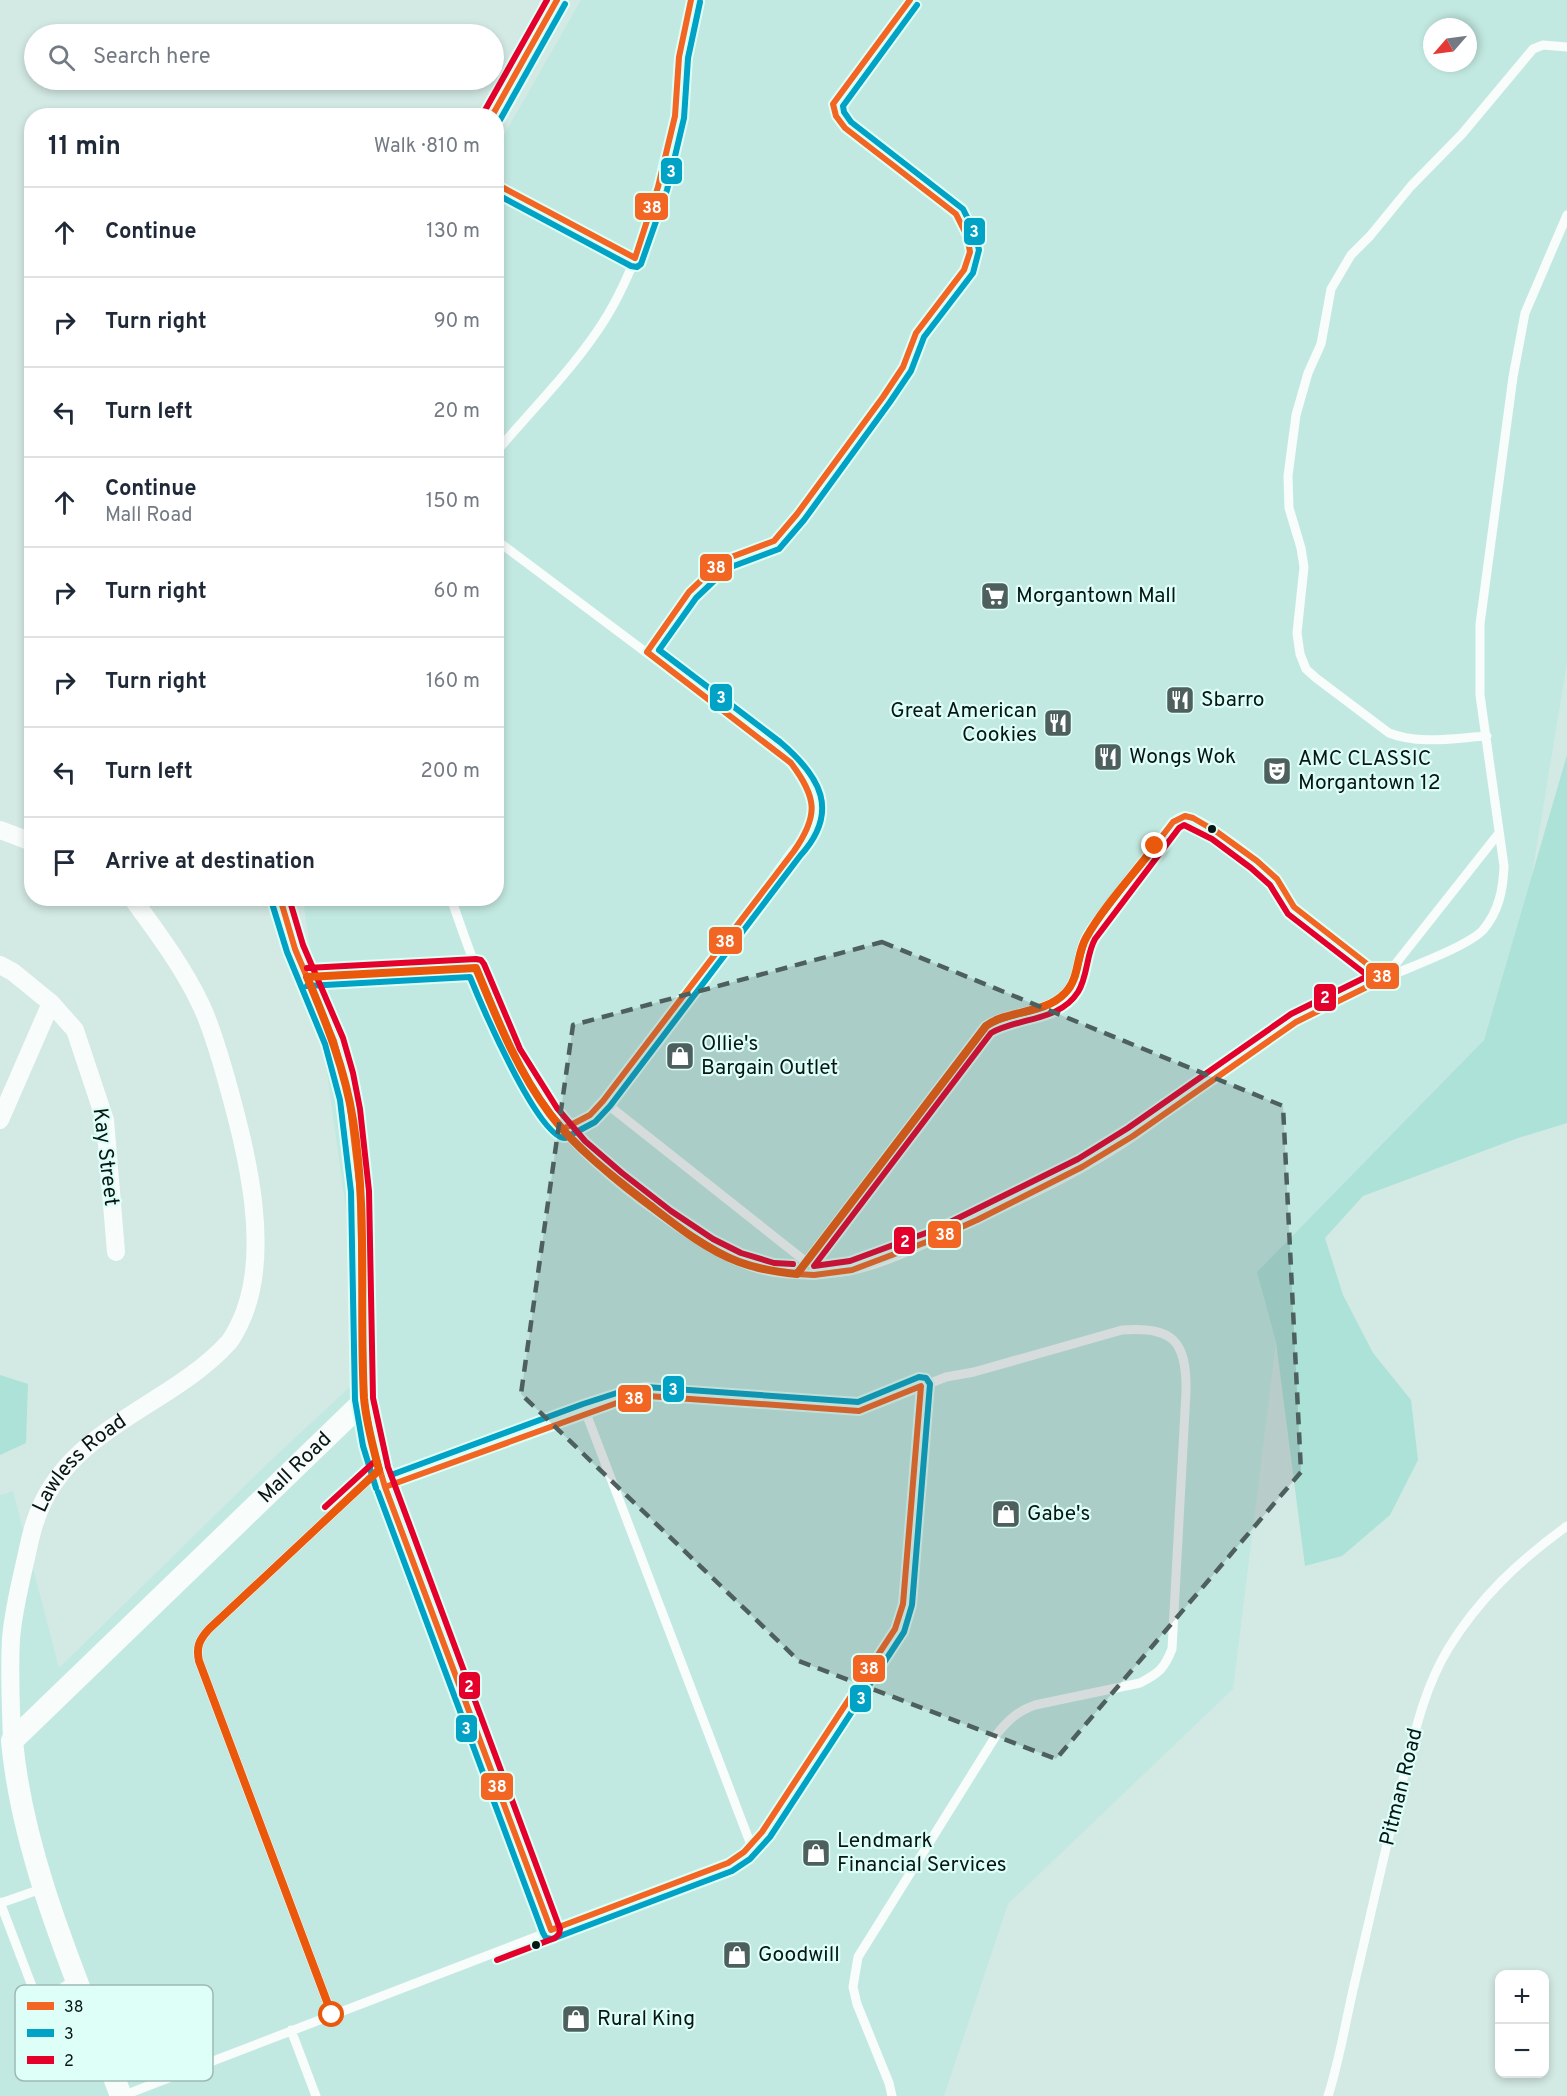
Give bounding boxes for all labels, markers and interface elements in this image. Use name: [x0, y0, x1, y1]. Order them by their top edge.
north arrow: [1423, 18, 1477, 72]
search box: [24, 24, 504, 90]
icon: search: [45, 41, 78, 74]
text: Search here: [93, 44, 211, 71]
text: 11 min: [48, 131, 121, 164]
text: Walk · 810 m: [374, 134, 480, 160]
line badge: 3: [660, 157, 683, 185]
text: 3: [666, 163, 676, 183]
line badge: 38: [634, 192, 669, 221]
text: 38: [642, 199, 662, 219]
icon: ahead: [48, 216, 81, 249]
line badge: 3: [963, 217, 986, 246]
text: Continue: [105, 219, 196, 246]
text: 130 m: [426, 219, 480, 245]
text: 3: [969, 223, 979, 243]
icon: right: [48, 306, 81, 339]
text: Turn right: [105, 309, 207, 336]
text: 90 m: [434, 309, 480, 335]
icon: left: [48, 396, 81, 429]
text: Turn left: [105, 399, 193, 426]
text: 20 m: [433, 399, 480, 425]
text: Continue: [105, 476, 196, 503]
icon: ahead: [48, 486, 81, 519]
text: 150 m: [426, 489, 480, 515]
text: Mall Road: [105, 503, 192, 529]
line badge: 38: [699, 553, 733, 582]
text: 38: [706, 559, 726, 579]
icon: right: [48, 576, 81, 609]
text: Turn right: [105, 579, 207, 606]
text: 60 m: [434, 579, 480, 605]
supermarket icon: Morgantown Mall: [979, 580, 1011, 612]
place label: Morgantown Mall: [1016, 583, 1176, 610]
icon: right: [48, 666, 81, 699]
text: Turn right: [105, 669, 207, 696]
text: 160 m: [426, 669, 480, 695]
line badge: 3: [709, 683, 733, 712]
restaurant icon: Sbarro: [1164, 684, 1196, 716]
place label: Sbarro: [1201, 687, 1264, 714]
text: 3: [716, 689, 726, 709]
place label: Great American Cookies: [890, 698, 1037, 749]
restaurant icon: Great American Cookies: [1042, 707, 1074, 739]
restaurant icon: Wongs Wok: [1092, 741, 1124, 773]
place label: Wongs Wok: [1129, 744, 1236, 771]
place label: AMC CLASSIC Morgantown 12: [1298, 746, 1441, 797]
theatre icon: AMC CLASSIC Morgantown 12: [1261, 755, 1293, 787]
icon: left: [48, 756, 81, 789]
text: Turn left: [105, 759, 193, 786]
text: 200 m: [421, 759, 480, 785]
unlabelled marker: [1206, 823, 1218, 835]
route end: [1141, 832, 1167, 858]
icon: arrive: [48, 846, 81, 879]
text: Arrive at destination: [105, 849, 315, 876]
line badge: 38: [708, 926, 743, 955]
text: 38: [715, 933, 735, 953]
line badge: 38: [1365, 962, 1400, 990]
text: 38: [1372, 968, 1392, 988]
line badge: 2: [1313, 983, 1337, 1012]
text: 2: [1320, 989, 1330, 1009]
place label: Ollie's Bargain Outlet: [701, 1031, 838, 1082]
shop icon: Ollie's Bargain Outlet: [664, 1040, 696, 1072]
street label: Kay Street: [86, 1107, 124, 1207]
line badge: 38: [927, 1220, 962, 1249]
line badge: 2: [893, 1226, 916, 1255]
text: 38: [935, 1226, 955, 1246]
text: 2: [900, 1233, 910, 1253]
line badge: 3: [662, 1375, 685, 1403]
text: 3: [668, 1381, 678, 1401]
line badge: 38: [617, 1384, 652, 1413]
text: 38: [624, 1390, 644, 1410]
street label: Lawless Road: [27, 1408, 132, 1517]
street label: Mall Road: [253, 1426, 337, 1509]
shop icon: Gabe's: [990, 1498, 1022, 1530]
place label: Gabe's: [1027, 1501, 1090, 1528]
line badge: 38: [852, 1654, 886, 1683]
text: 38: [859, 1660, 879, 1680]
line badge: 2: [458, 1671, 481, 1700]
text: 2: [464, 1678, 474, 1698]
line badge: 3: [849, 1684, 872, 1713]
text: 3: [856, 1690, 866, 1710]
line badge: 3: [455, 1714, 478, 1743]
text: 3: [461, 1720, 471, 1740]
street label: Pitman Road: [1374, 1725, 1430, 1849]
line badge: 38: [480, 1772, 514, 1801]
text: 38: [487, 1778, 507, 1798]
place label: Lendmark Financial Services: [837, 1828, 1007, 1879]
shop icon: Lendmark Financial Services: [800, 1837, 832, 1869]
unlabelled marker: [530, 1939, 542, 1951]
shop icon: Goodwill: [721, 1939, 753, 1971]
place label: Goodwill: [758, 1942, 840, 1969]
map controls: [1495, 1970, 1549, 2078]
button: +: [1495, 1970, 1549, 2024]
legend: [15, 1985, 213, 2081]
text: 38: [64, 1998, 83, 2018]
route start: [318, 2001, 344, 2027]
shop icon: Rural King: [560, 2003, 592, 2035]
place label: Rural King: [597, 2006, 695, 2033]
button: −: [1495, 2024, 1549, 2078]
text: 3: [64, 2025, 74, 2045]
text: 2: [64, 2052, 74, 2072]

